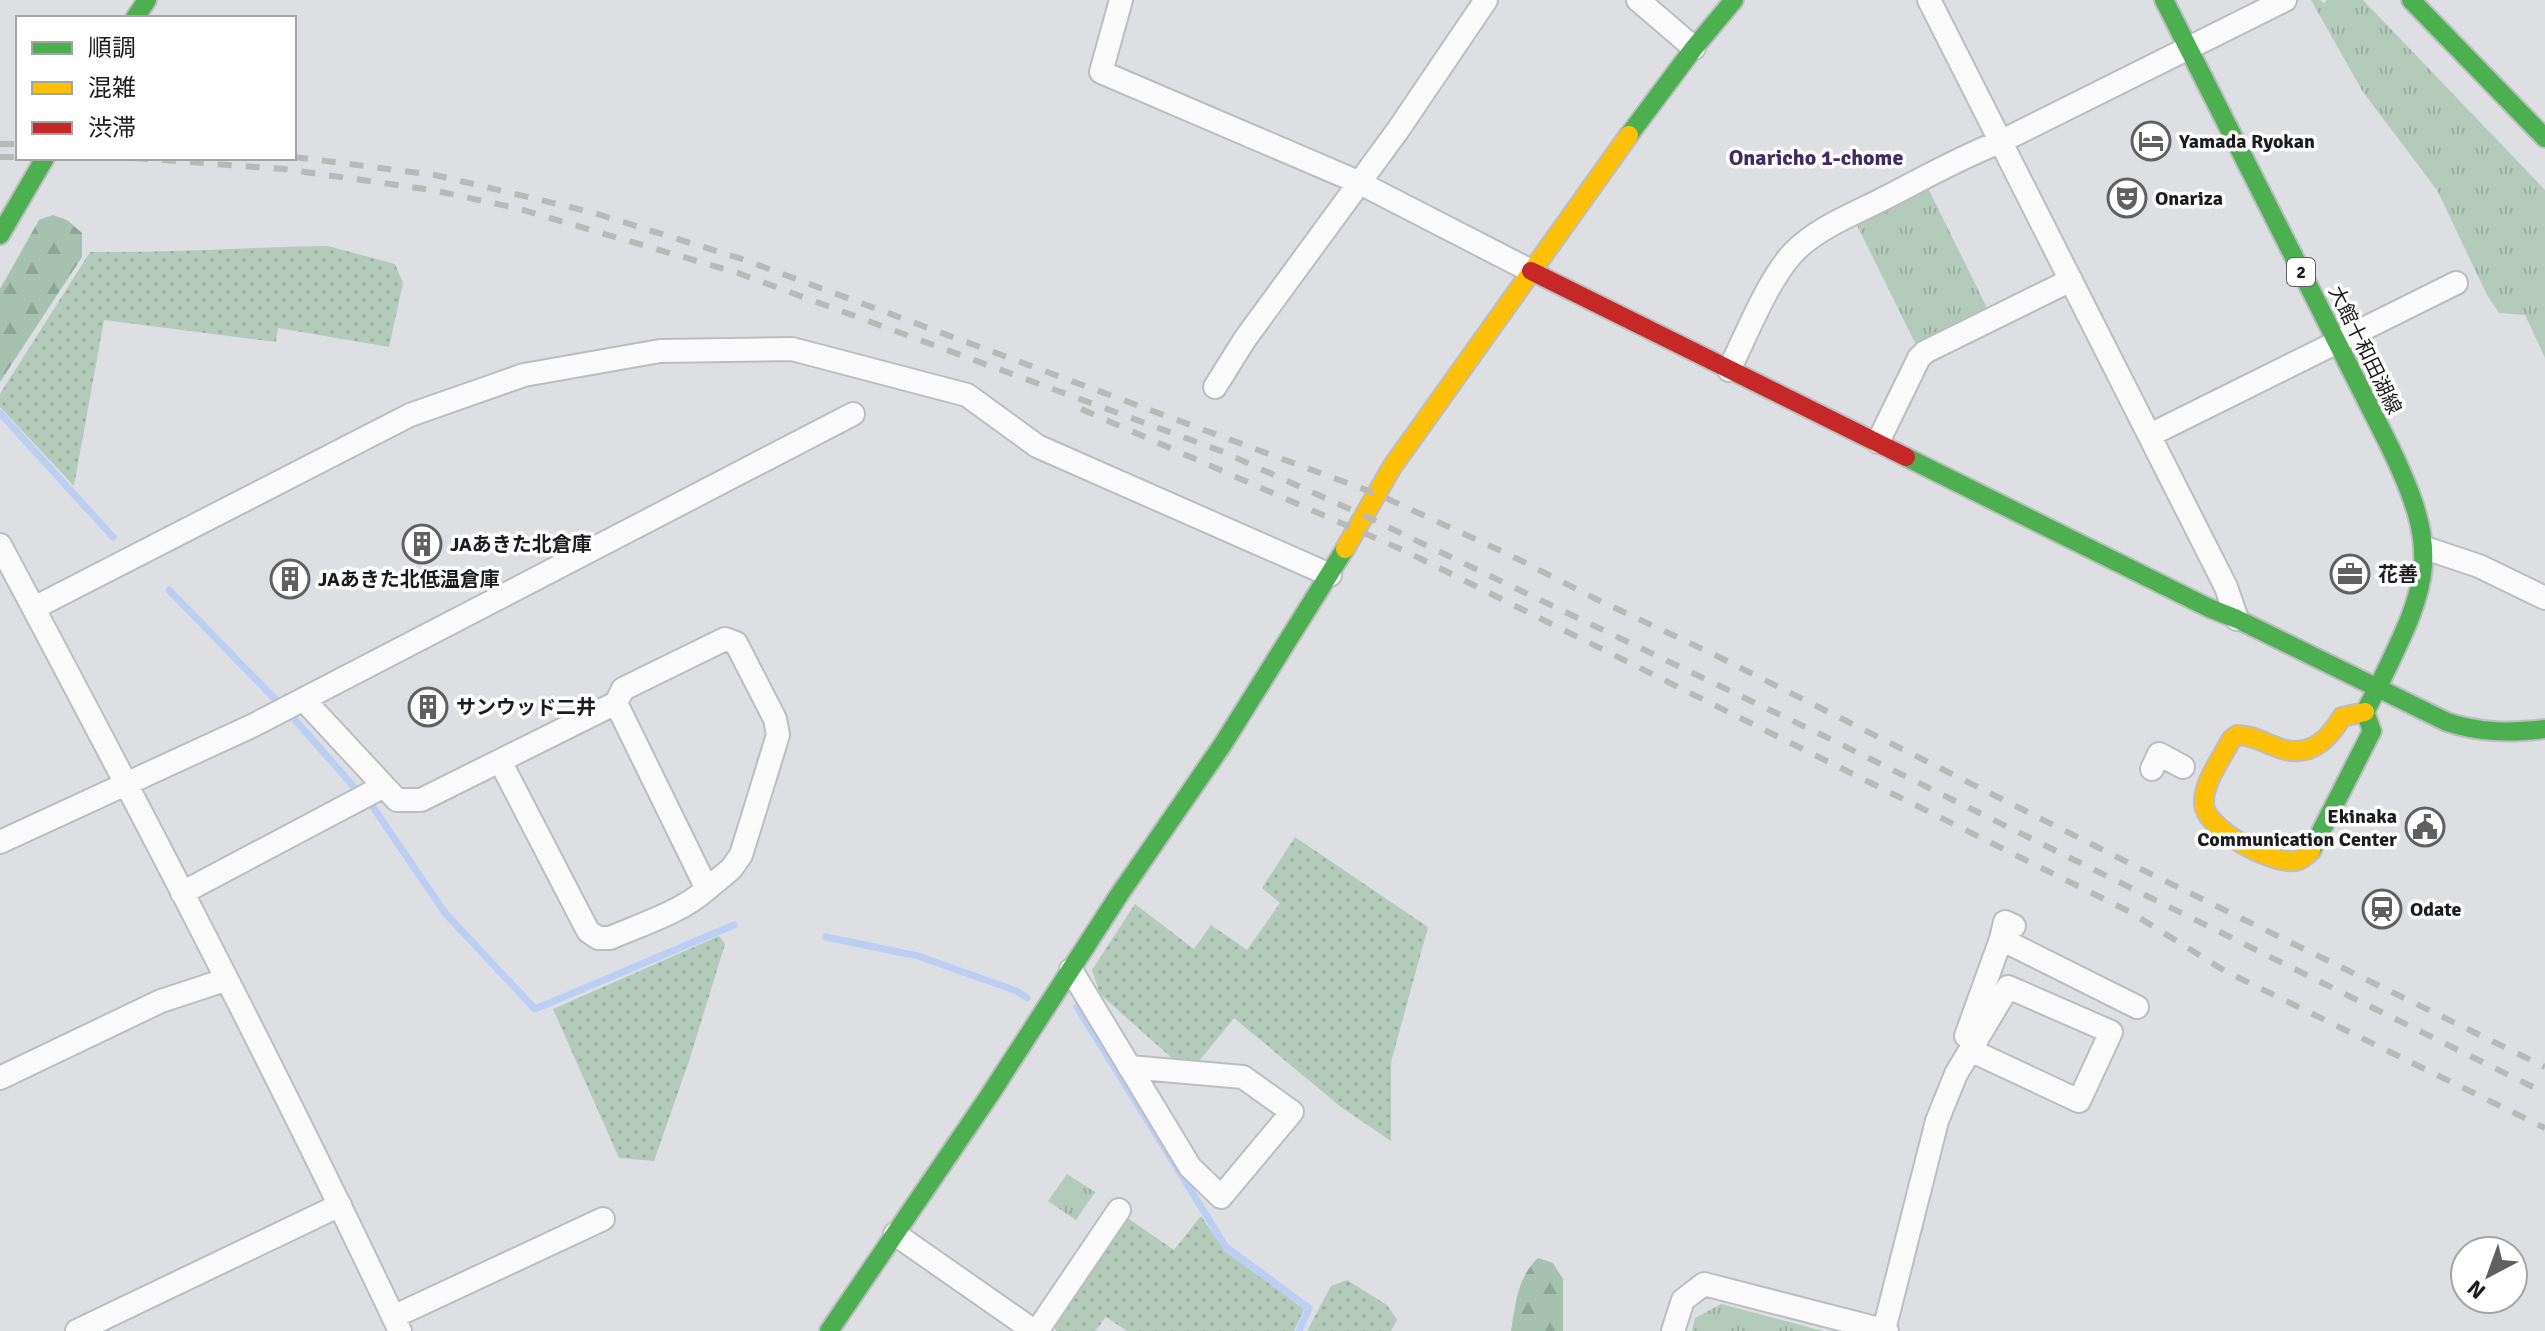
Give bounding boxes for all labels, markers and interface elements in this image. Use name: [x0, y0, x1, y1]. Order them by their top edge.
legend: [16, 16, 296, 160]
text: 順調: [88, 33, 136, 63]
text: 混雑: [88, 73, 136, 103]
text: 渋滞: [88, 113, 136, 143]
hotel icon: Yamada Ryokan: [2130, 120, 2172, 162]
place label: Yamada Ryokan: [2178, 129, 2315, 154]
district label: Onaricho 1-chome: [1729, 144, 1903, 171]
theatre icon: Onariza: [2106, 177, 2148, 219]
place label: Onariza: [2155, 186, 2223, 211]
road number: 2: [2287, 258, 2315, 286]
street label: 大館十和田湖線: [2323, 282, 2407, 418]
building icon: JAあきた北倉庫: [401, 523, 443, 565]
place label: JAあきた北倉庫: [450, 532, 592, 557]
office icon: 花善: [2329, 553, 2371, 595]
building icon: JAあきた北低温倉庫: [269, 558, 311, 600]
place label: 花善: [2378, 562, 2418, 587]
place label: JAあきた北低温倉庫: [318, 567, 500, 592]
building icon: サンウッド二井: [407, 686, 449, 728]
place label: サンウッド二井: [456, 695, 596, 720]
place label: Ekinaka Communication Center: [2197, 804, 2397, 852]
public building icon: Ekinaka Communication Center: [2404, 806, 2446, 848]
station icon: Odate: [2361, 888, 2403, 930]
place label: Odate: [2410, 897, 2462, 922]
north arrow: [2449, 1235, 2529, 1315]
text: N: [2462, 1275, 2491, 1305]

